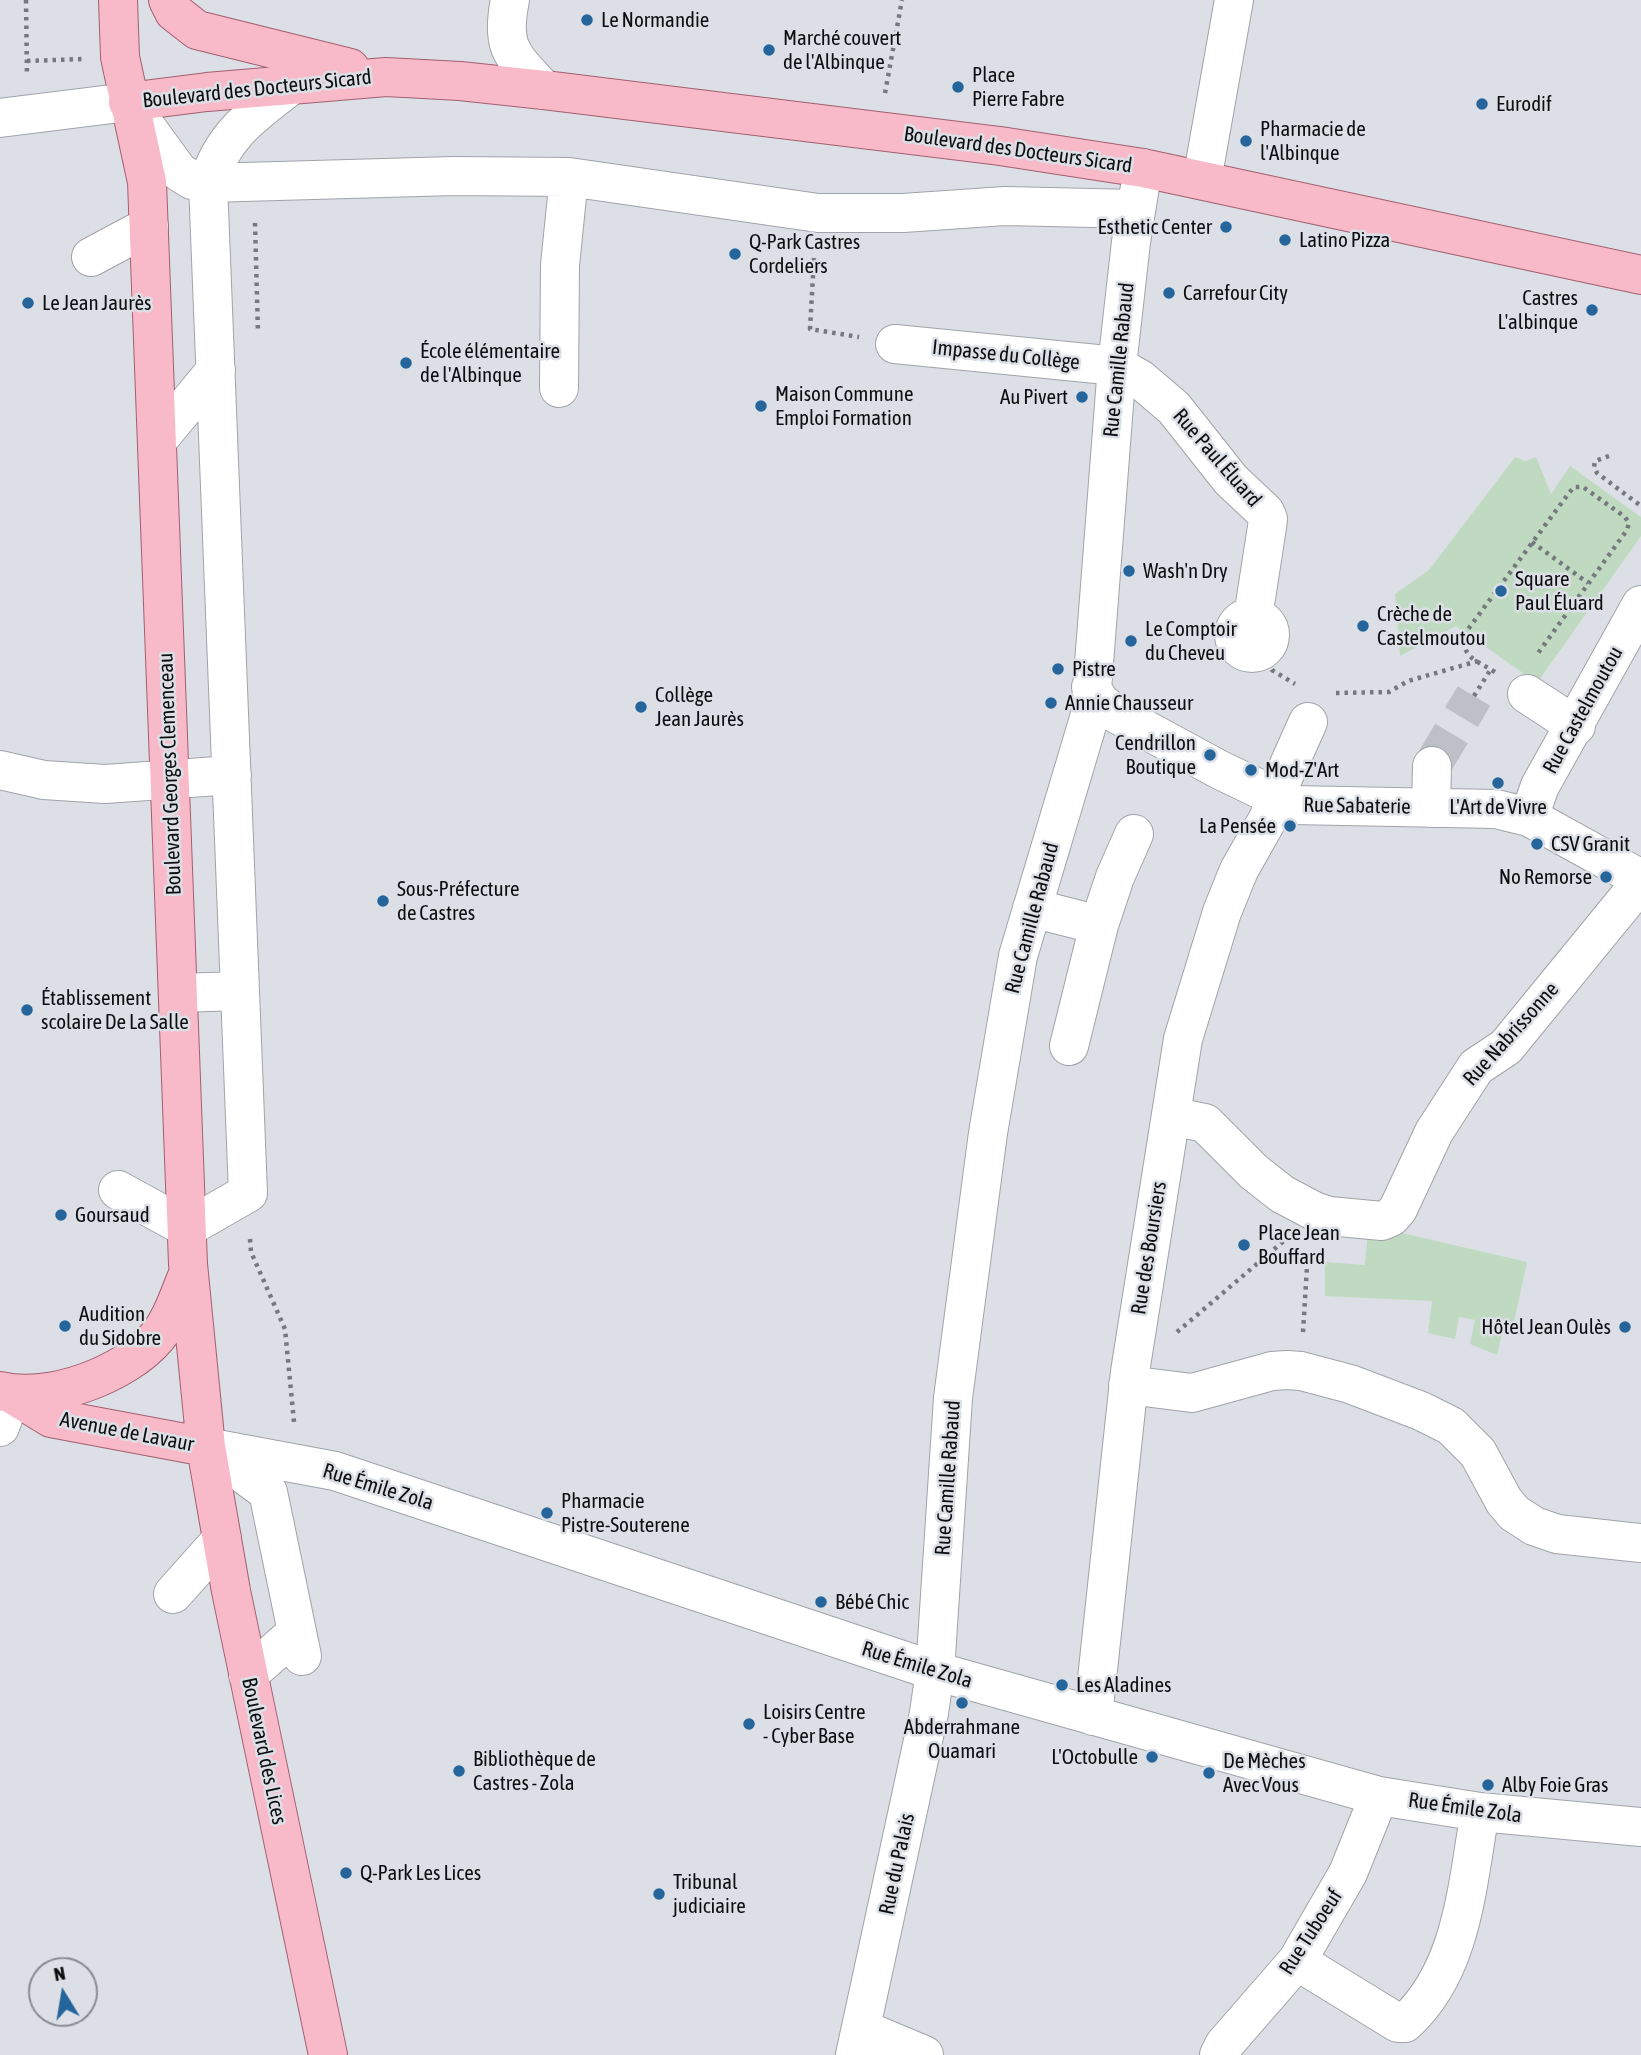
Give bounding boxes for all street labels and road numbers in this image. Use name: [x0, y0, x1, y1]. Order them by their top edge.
street label: Boulevard des Docteurs Sicard: [141, 64, 373, 114]
street label: Boulevard des Docteurs Sicard: [902, 121, 1134, 179]
street label: Rue Camille Rabaud: [1098, 281, 1140, 439]
street label: Impasse du Collège: [931, 335, 1081, 375]
street label: Rue Paul Éluard: [1168, 404, 1266, 512]
street label: Rue Castelmoutou: [1538, 642, 1628, 778]
street label: Boulevard Georges Clemenceau: [153, 652, 187, 896]
street label: Rue Sabaterie: [1303, 792, 1411, 820]
street label: Rue Camille Rabaud: [1000, 840, 1064, 996]
street label: Rue Nabrissonne: [1458, 977, 1564, 1091]
street label: Rue des Boursiers: [1126, 1180, 1172, 1316]
street label: Rue Camille Rabaud: [930, 1399, 966, 1557]
street label: Avenue de Lavaur: [58, 1407, 196, 1457]
street label: Rue Émile Zola: [320, 1458, 436, 1516]
street label: Rue Émile Zola: [859, 1636, 975, 1694]
street label: Boulevard des Lices: [236, 1675, 292, 1827]
street label: Rue Émile Zola: [1407, 1788, 1523, 1828]
street label: Rue du Palais: [874, 1811, 920, 1917]
street label: Rue Tuboeuf: [1274, 1885, 1348, 1979]

